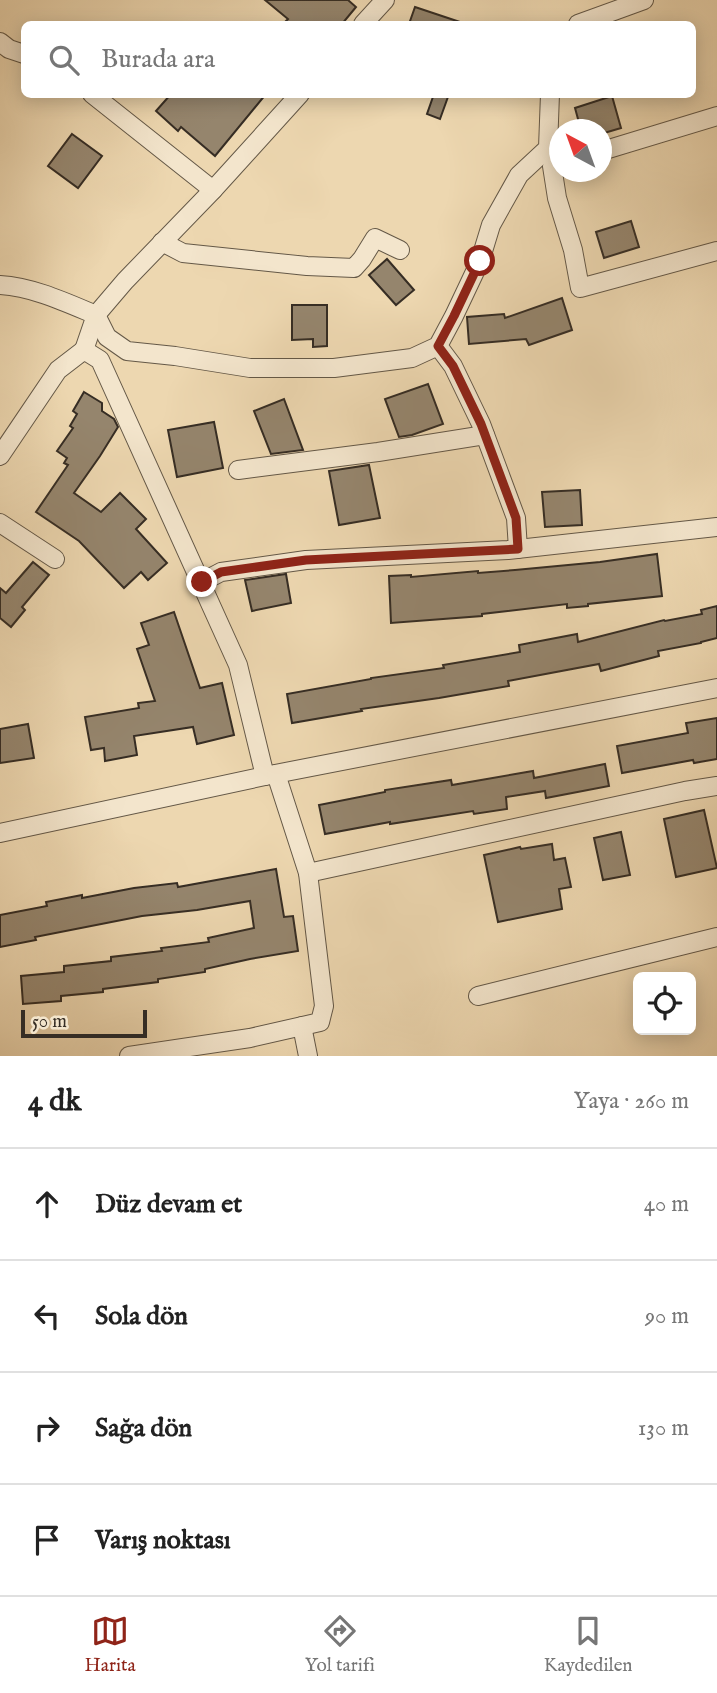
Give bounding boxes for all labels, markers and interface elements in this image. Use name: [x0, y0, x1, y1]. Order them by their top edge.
search box: [21, 21, 696, 98]
icon: search: [45, 41, 83, 79]
text: Burada ara: [101, 43, 215, 76]
north arrow: [549, 119, 612, 182]
route start: [464, 245, 495, 276]
route end: [186, 566, 217, 597]
map controls: [633, 972, 696, 1035]
button: locate: [633, 972, 696, 1035]
scale bar: [21, 1007, 147, 1039]
text: 50 m: [32, 1010, 67, 1034]
text: 4 dk: [28, 1083, 81, 1121]
text: Yaya · 260 m: [574, 1087, 689, 1116]
icon: ahead: [28, 1185, 66, 1223]
text: Düz devam et: [95, 1188, 242, 1221]
text: 40 m: [644, 1190, 689, 1219]
icon: left: [28, 1297, 66, 1335]
text: Sola dön: [95, 1300, 188, 1333]
text: 90 m: [645, 1302, 689, 1331]
icon: right: [28, 1409, 66, 1447]
text: Sağa dön: [95, 1412, 192, 1445]
text: 130 m: [638, 1414, 689, 1443]
icon: arrive: [28, 1521, 66, 1559]
text: Varış noktası: [95, 1524, 231, 1557]
tab: Harita: [84, 1612, 136, 1678]
tab: Yol tarifi: [305, 1612, 375, 1678]
tab: Kaydedilen: [544, 1612, 632, 1678]

